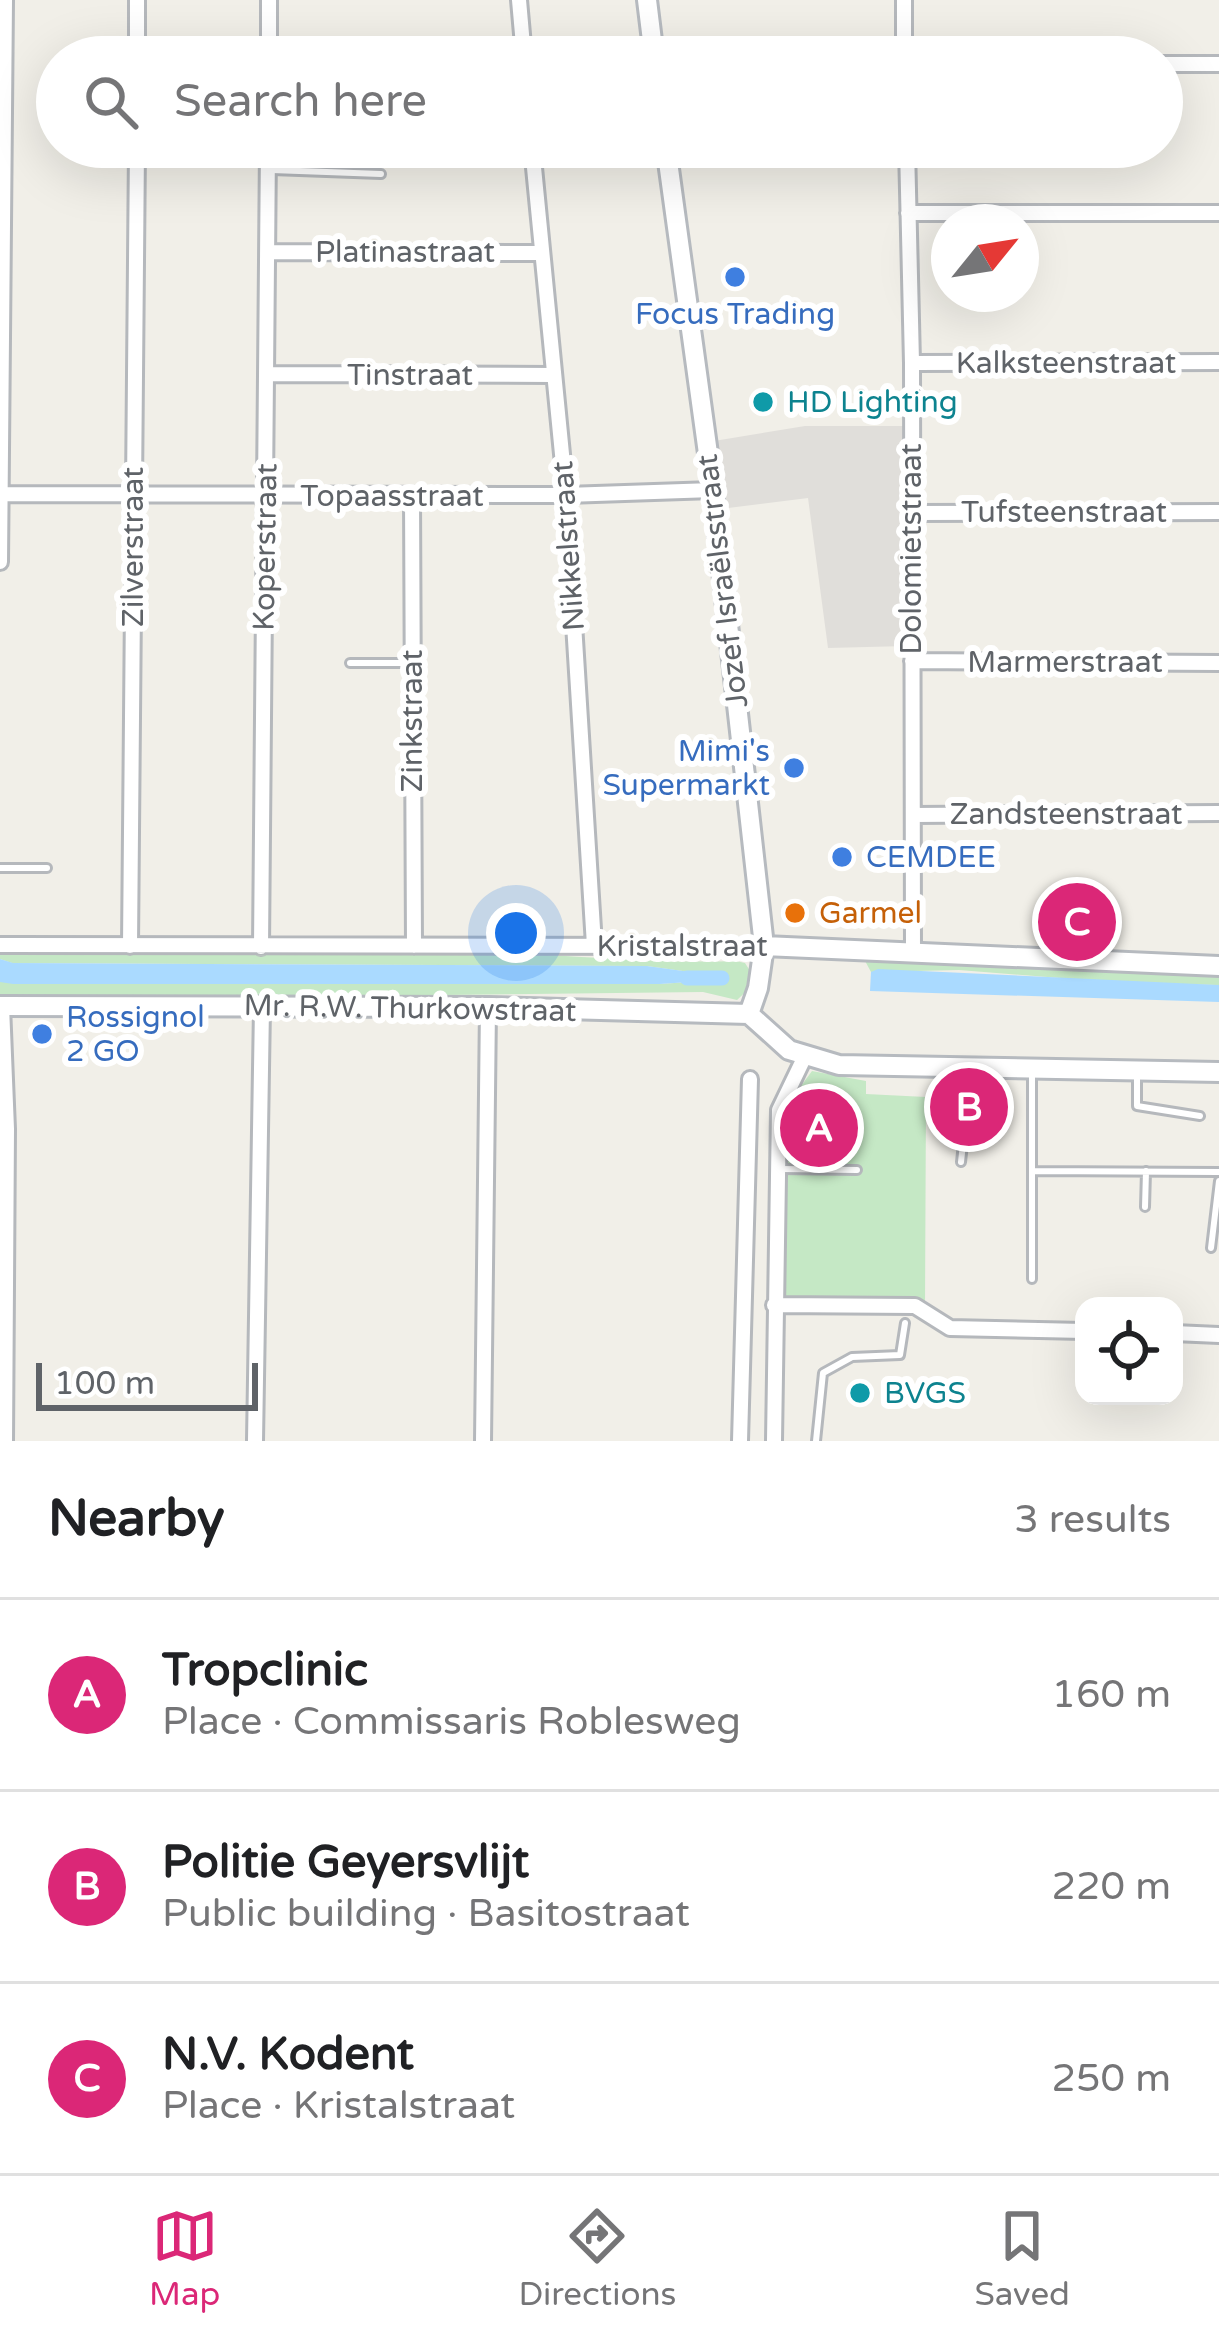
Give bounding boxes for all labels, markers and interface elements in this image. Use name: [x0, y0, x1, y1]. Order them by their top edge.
search box: [36, 36, 1183, 168]
icon: search: [78, 69, 144, 135]
text: Search here: [174, 75, 427, 129]
north arrow: [931, 204, 1039, 312]
street label: Platinastraat: [315, 234, 495, 271]
marker: Focus Trading: [722, 264, 748, 290]
place label: Focus Trading: [635, 296, 835, 333]
street label: Kalksteenstraat: [956, 345, 1176, 382]
street label: Tinstraat: [347, 357, 473, 394]
place label: HD Lighting: [787, 384, 958, 421]
marker: HD Lighting: [750, 389, 776, 415]
street label: Dolomietstraat: [893, 443, 930, 655]
street label: Jozef Israëlsstraat: [689, 452, 756, 710]
street label: Nikkelstraat: [544, 460, 593, 632]
street label: Koperstraat: [246, 463, 285, 631]
street label: Zilverstraat: [115, 467, 152, 627]
street label: Topaasstraat: [300, 478, 484, 515]
street label: Tufsteenstraat: [961, 494, 1167, 531]
street label: Marmerstraat: [967, 644, 1163, 681]
street label: Zinkstraat: [394, 649, 431, 793]
place label: Mimi's Supermarkt: [602, 733, 770, 804]
marker: Mimi's Supermarkt: [781, 755, 807, 781]
street label: Zandsteenstraat: [949, 796, 1183, 833]
place label: CEMDEE: [866, 839, 996, 876]
marker: CEMDEE: [829, 844, 855, 870]
pin: C: [1038, 877, 1116, 967]
place label: Garmel: [819, 895, 922, 932]
marker: Garmel: [782, 900, 808, 926]
your location: [486, 903, 546, 963]
street label: Kristalstraat: [596, 928, 768, 965]
street label: Mr. R.W. Thurkowstraat: [243, 987, 577, 1030]
place label: Rossignol 2 GO: [66, 999, 205, 1070]
marker: Rossignol 2 GO: [29, 1021, 55, 1047]
pin: B: [930, 1062, 1008, 1152]
pin: A: [780, 1083, 858, 1173]
map controls: [1075, 1297, 1183, 1405]
button: locate: [1075, 1297, 1183, 1405]
scale bar: [36, 1357, 258, 1410]
text: 100 m: [54, 1364, 155, 1403]
place label: BVGS: [884, 1375, 966, 1412]
marker: BVGS: [847, 1380, 873, 1406]
text: Nearby: [48, 1488, 225, 1550]
text: 3 results: [1014, 1496, 1171, 1543]
text: Tropclinic: [162, 1644, 368, 1698]
text: A: [72, 1671, 102, 1718]
text: 160 m: [1052, 1671, 1171, 1718]
text: Place · Commissaris Roblesweg: [162, 1698, 741, 1745]
text: Politie Geyersvlijt: [162, 1836, 529, 1890]
text: B: [73, 1863, 101, 1910]
text: 220 m: [1052, 1863, 1171, 1910]
text: Public building · Basitostraat: [162, 1890, 690, 1937]
text: N.V. Kodent: [162, 2028, 414, 2082]
text: C: [73, 2055, 101, 2102]
text: 250 m: [1052, 2055, 1171, 2102]
text: Place · Kristalstraat: [162, 2082, 515, 2129]
tab: Map: [149, 2203, 220, 2314]
tab: Directions: [518, 2203, 676, 2314]
tab: Saved: [975, 2203, 1070, 2314]

